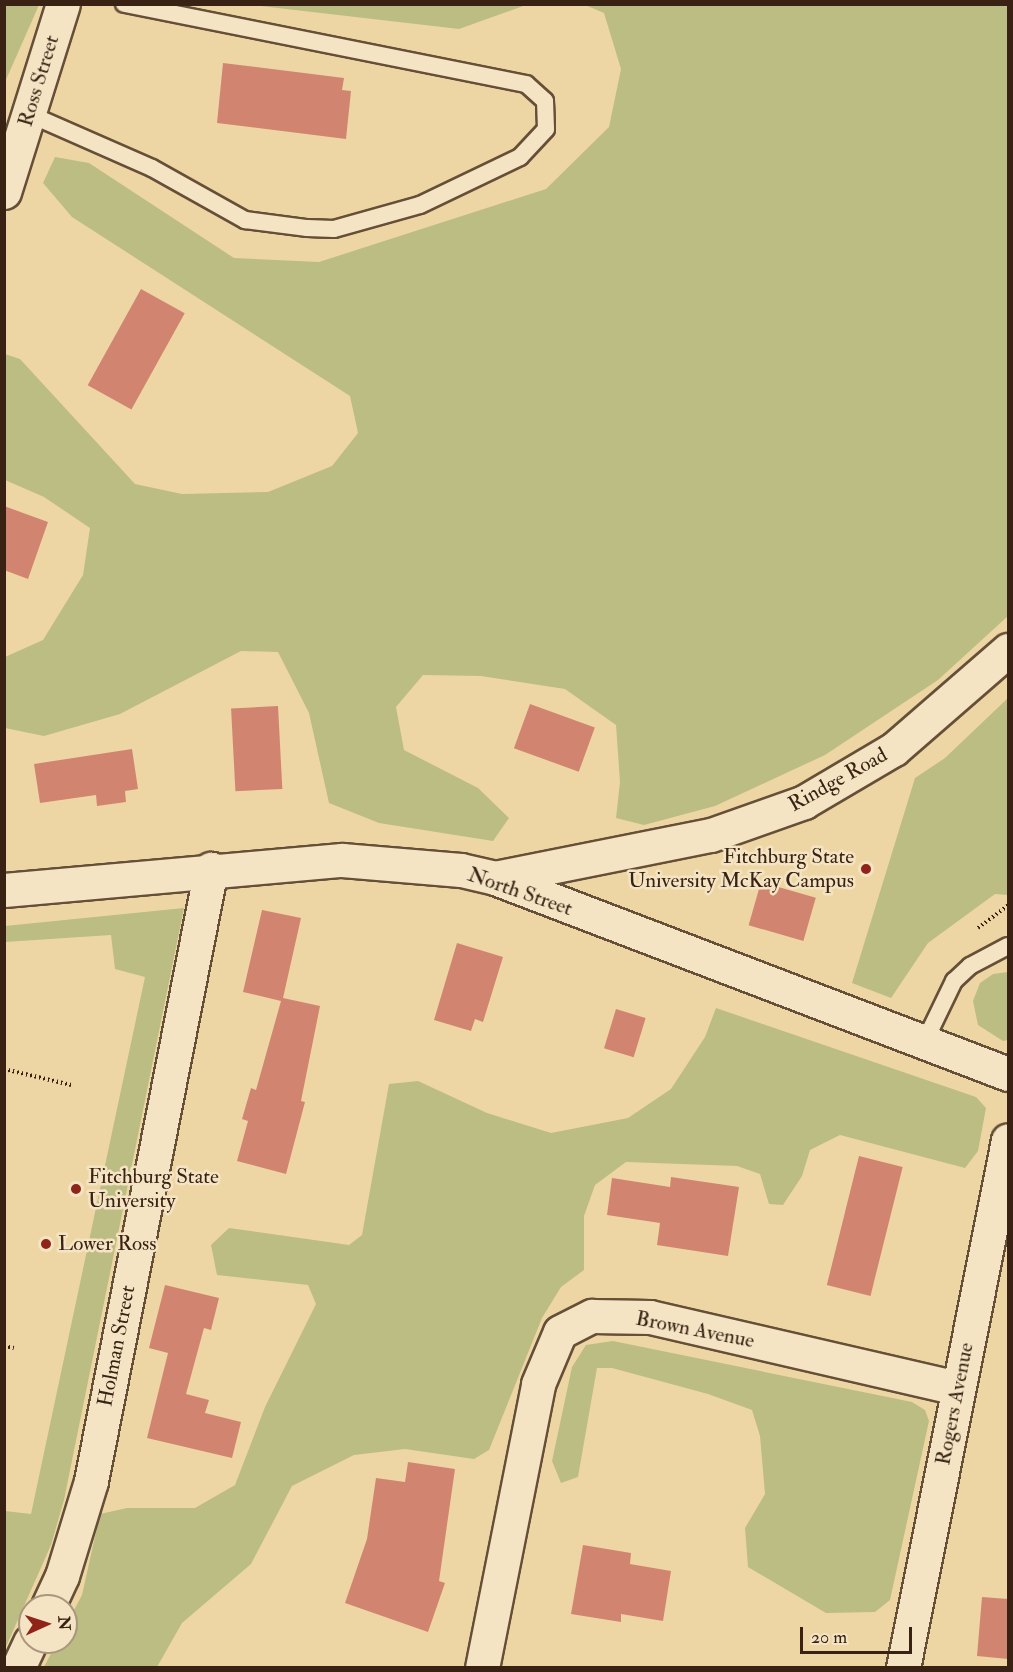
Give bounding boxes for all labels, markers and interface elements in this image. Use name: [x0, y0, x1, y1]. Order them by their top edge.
street label: Ross Street: [13, 32, 65, 130]
street label: Rindge Road: [784, 743, 892, 817]
place label: Fitchburg State University McKay Campus: [628, 844, 854, 894]
street label: North Street: [464, 862, 576, 922]
marker: Fitchburg State University McKay Campus: [859, 862, 873, 876]
place label: Fitchburg State University: [88, 1164, 219, 1214]
marker: Fitchburg State University: [69, 1182, 83, 1196]
place label: Lower Ross: [58, 1231, 156, 1257]
marker: Lower Ross: [39, 1237, 53, 1251]
street label: Holman Street: [93, 1283, 141, 1409]
street label: Brown Avenue: [634, 1306, 756, 1354]
street label: Rogers Avenue: [931, 1341, 979, 1467]
north arrow: [18, 1594, 78, 1654]
text: N: [54, 1615, 74, 1631]
scale bar: [803, 1615, 916, 1653]
text: 20 m: [811, 1626, 847, 1649]

